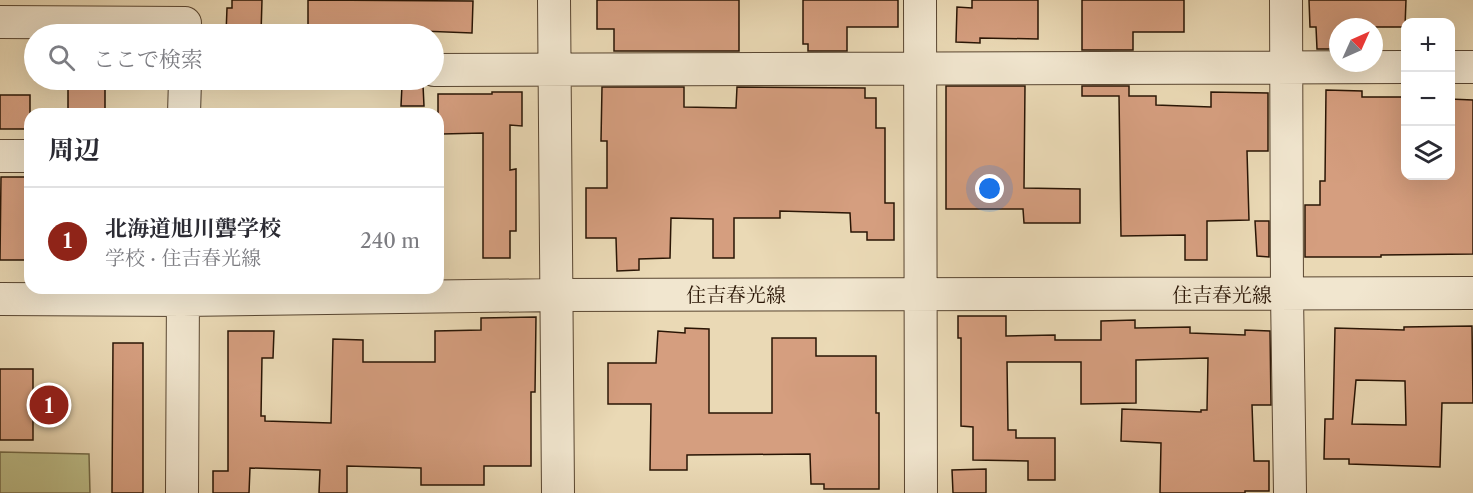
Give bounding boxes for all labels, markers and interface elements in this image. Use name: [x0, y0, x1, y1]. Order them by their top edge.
north arrow: [1329, 18, 1383, 72]
map controls: [1401, 18, 1455, 180]
button: +: [1401, 18, 1455, 72]
search box: [24, 24, 444, 90]
icon: search: [45, 41, 78, 74]
text: ここで検索: [93, 46, 203, 73]
button: −: [1401, 72, 1455, 126]
button: layers: [1401, 126, 1455, 180]
text: 周辺: [48, 134, 100, 166]
your location: [975, 174, 1004, 203]
text: 北海道旭川聾学校: [105, 215, 281, 242]
text: 1: [63, 229, 72, 253]
text: 240 m: [360, 229, 420, 253]
text: 学校 · 住吉春光線: [105, 246, 261, 270]
street label: 住吉春光線: [686, 283, 786, 307]
street label: 住吉春光線: [1172, 283, 1272, 307]
pin: 1: [29, 382, 68, 428]

